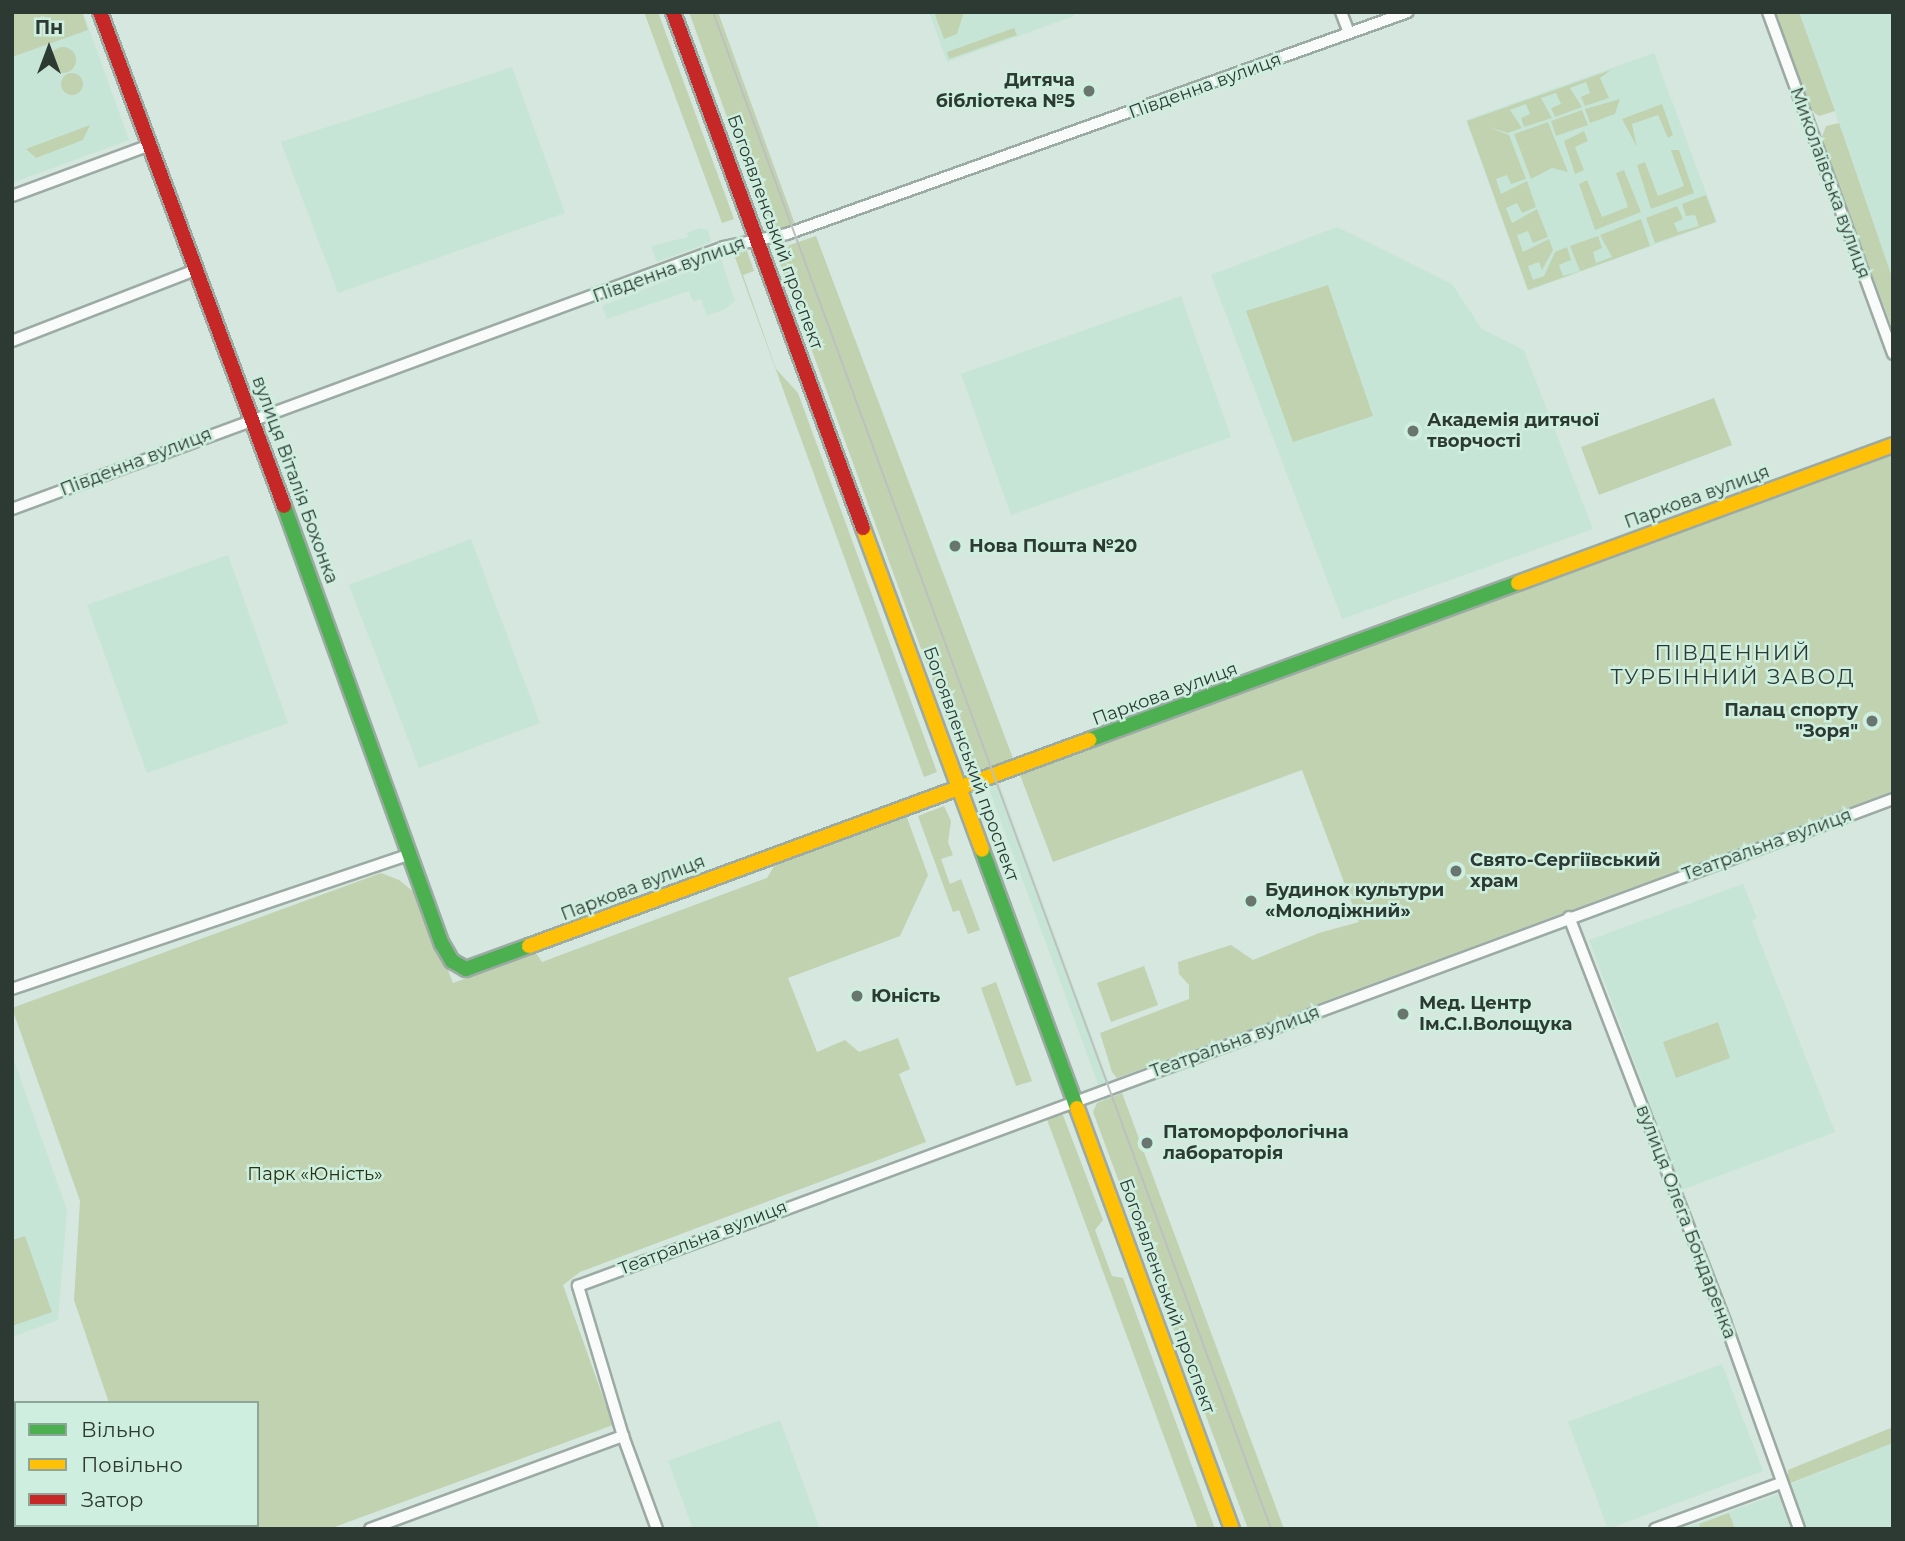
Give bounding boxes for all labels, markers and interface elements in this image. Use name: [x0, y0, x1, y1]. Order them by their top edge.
north arrow: [14, 14, 84, 84]
text: Пн: [35, 16, 63, 39]
street label: Південна вулиця: [1126, 48, 1284, 124]
place label: Дитяча бібліотека №5: [936, 70, 1075, 112]
marker: Дитяча бібліотека №5: [1081, 83, 1097, 99]
street label: Миколаївська вулиця: [1785, 84, 1875, 282]
street label: Богоявленський проспект: [722, 112, 828, 352]
street label: Південна вулиця: [590, 232, 748, 308]
street label: вулиця Віталія Бохонка: [247, 373, 343, 587]
place label: Академія дитячої творчості: [1427, 410, 1599, 452]
street label: Південна вулиця: [57, 423, 215, 501]
marker: Академія дитячої творчості: [1405, 423, 1421, 439]
street label: Паркова вулиця: [1621, 461, 1773, 533]
place label: Нова Пошта №20: [969, 535, 1137, 557]
marker: Нова Пошта №20: [947, 538, 963, 554]
district label: ПІВДЕННИЙ ТУРБІННИЙ ЗАВОД: [1612, 640, 1854, 690]
street label: Богоявленський проспект: [918, 644, 1024, 884]
street label: Паркова вулиця: [1089, 658, 1241, 730]
place label: Палац спорту "Зоря": [1724, 700, 1858, 742]
marker: Палац спорту "Зоря": [1864, 713, 1880, 729]
street label: Театральна вулиця: [1679, 804, 1855, 886]
place label: Свято-Сергіївський храм: [1470, 850, 1661, 892]
street label: Паркова вулиця: [558, 851, 708, 925]
marker: Свято-Сергіївський храм: [1448, 863, 1464, 879]
place label: Будинок культури «Молодіжний»: [1265, 880, 1444, 922]
marker: Будинок культури «Молодіжний»: [1243, 893, 1259, 909]
place label: Юність: [871, 985, 940, 1007]
marker: Юність: [849, 988, 865, 1004]
place label: Мед. Центр Ім.С.І.Волощука: [1419, 993, 1572, 1036]
street label: Театральна вулиця: [1147, 1001, 1323, 1083]
marker: Мед. Центр Ім.С.І.Волощука: [1393, 1004, 1413, 1024]
street label: вулиця Олега Бондаренка: [1631, 1102, 1741, 1342]
place label: Патоморфологічна лабораторія: [1163, 1122, 1349, 1164]
marker: Патоморфологічна лабораторія: [1137, 1133, 1157, 1153]
park label: Парк «Юність»: [247, 1163, 383, 1185]
street label: Богоявленський проспект: [1114, 1176, 1220, 1416]
street label: Театральна вулиця: [616, 1196, 790, 1280]
legend: [14, 1401, 259, 1527]
text: Вільно: [81, 1417, 155, 1442]
text: Повільно: [81, 1452, 183, 1477]
text: Затор: [81, 1487, 143, 1512]

